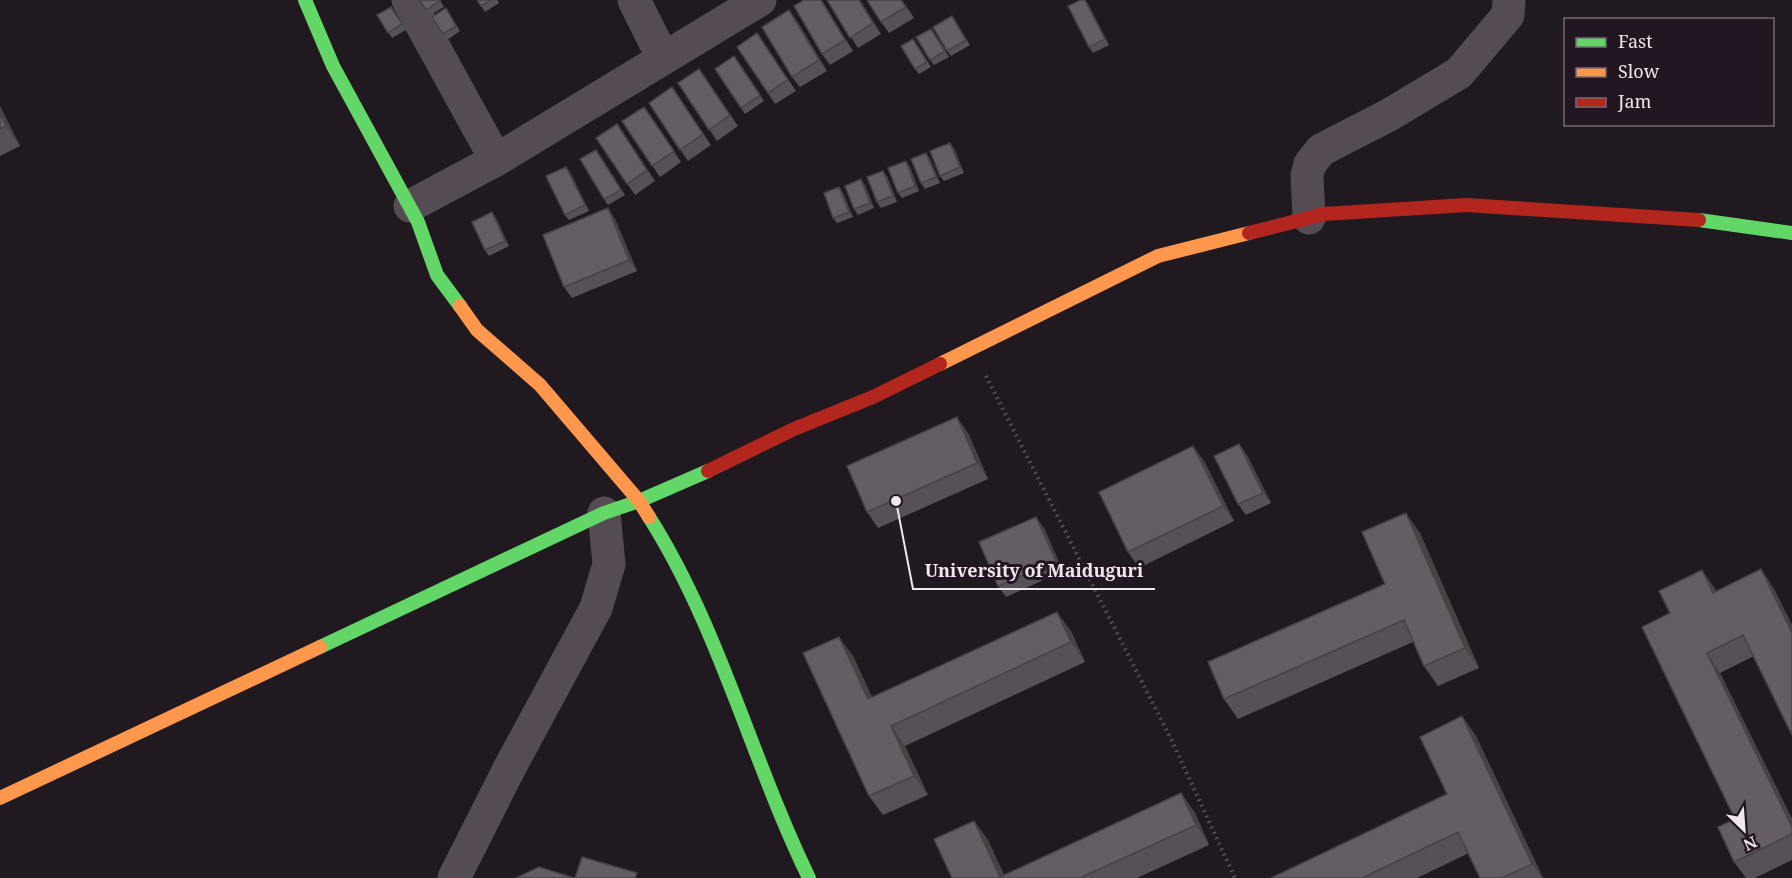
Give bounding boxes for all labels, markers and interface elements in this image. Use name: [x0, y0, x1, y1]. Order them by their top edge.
legend: [1564, 18, 1774, 126]
text: Fast: [1618, 29, 1653, 53]
text: Slow: [1618, 59, 1660, 83]
text: Jam: [1617, 89, 1652, 113]
callout: University of Maiduguri: [913, 553, 1155, 589]
text: University of Maiduguri: [925, 558, 1144, 582]
north arrow: [1714, 800, 1774, 860]
text: N: [1740, 831, 1761, 856]

